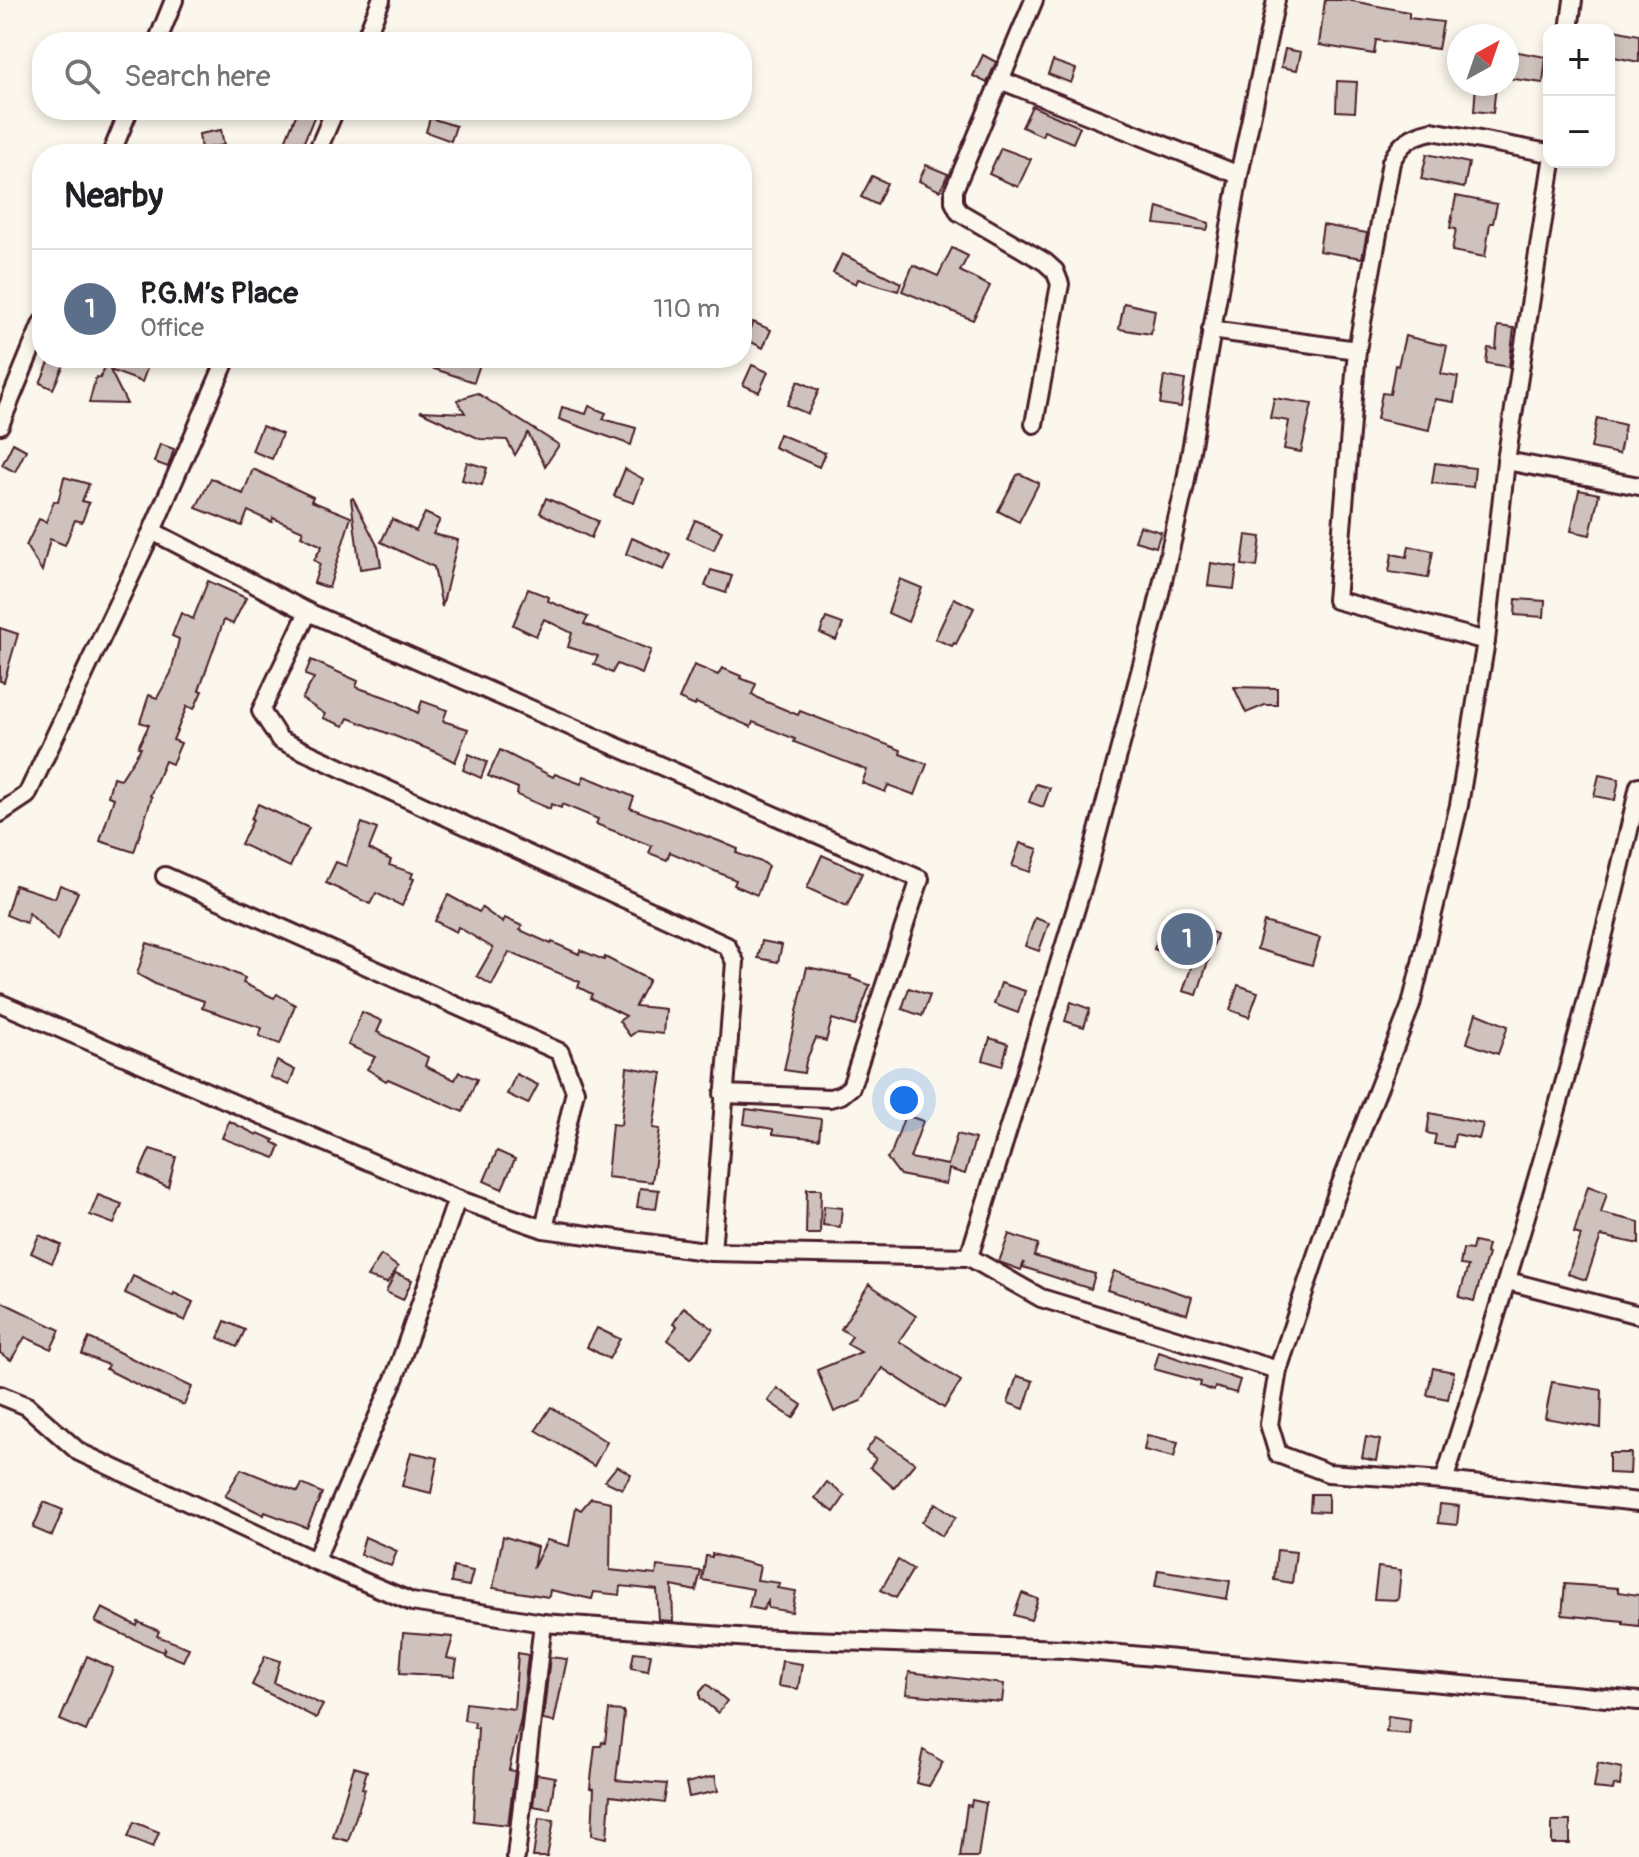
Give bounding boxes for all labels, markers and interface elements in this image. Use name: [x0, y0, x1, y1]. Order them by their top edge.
north arrow: [1447, 24, 1519, 96]
map controls: [1543, 24, 1615, 168]
button: +: [1543, 24, 1615, 96]
search box: [32, 32, 752, 120]
icon: search: [60, 54, 104, 98]
text: Search here: [124, 58, 271, 95]
button: −: [1543, 96, 1615, 168]
text: Nearby: [64, 175, 163, 218]
text: P.G.M’s Place: [140, 275, 298, 312]
text: 1: [85, 293, 95, 325]
text: 110 m: [653, 293, 720, 325]
text: Office: [140, 312, 204, 344]
pin: 1: [1161, 909, 1213, 969]
your location: [884, 1080, 924, 1120]

